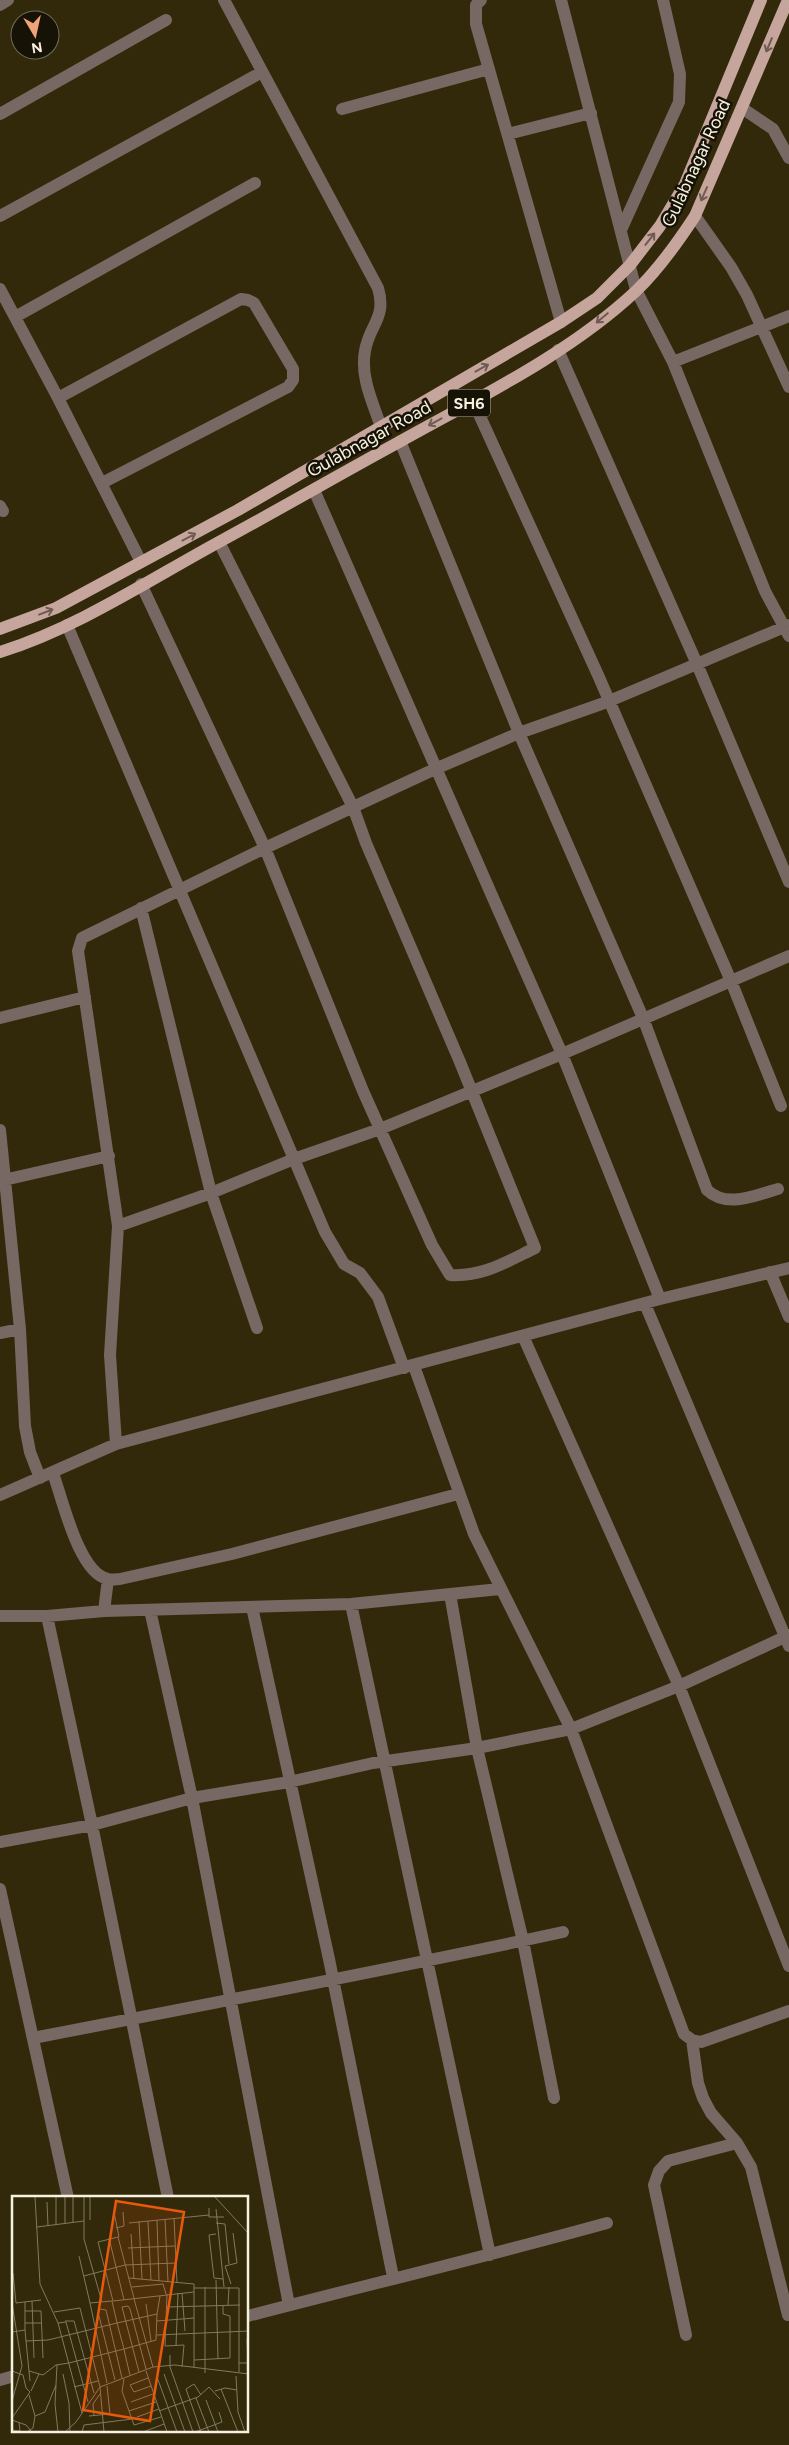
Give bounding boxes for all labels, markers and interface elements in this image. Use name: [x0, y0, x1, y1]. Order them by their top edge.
north arrow: [10, 10, 60, 60]
one-way arrow: [763, 37, 773, 52]
text: N: [30, 38, 44, 57]
street label: Gulabnagar Road: [657, 96, 735, 230]
one-way arrow: [699, 186, 709, 201]
one-way arrow: [644, 232, 655, 245]
one-way arrow: [596, 313, 609, 324]
one-way arrow: [474, 363, 488, 373]
road number: SH6: [448, 389, 490, 416]
street label: Gulabnagar Road: [303, 396, 435, 482]
one-way arrow: [428, 418, 443, 427]
one-way arrow: [182, 531, 196, 541]
one-way arrow: [37, 607, 53, 616]
inset map: [12, 2196, 249, 2432]

